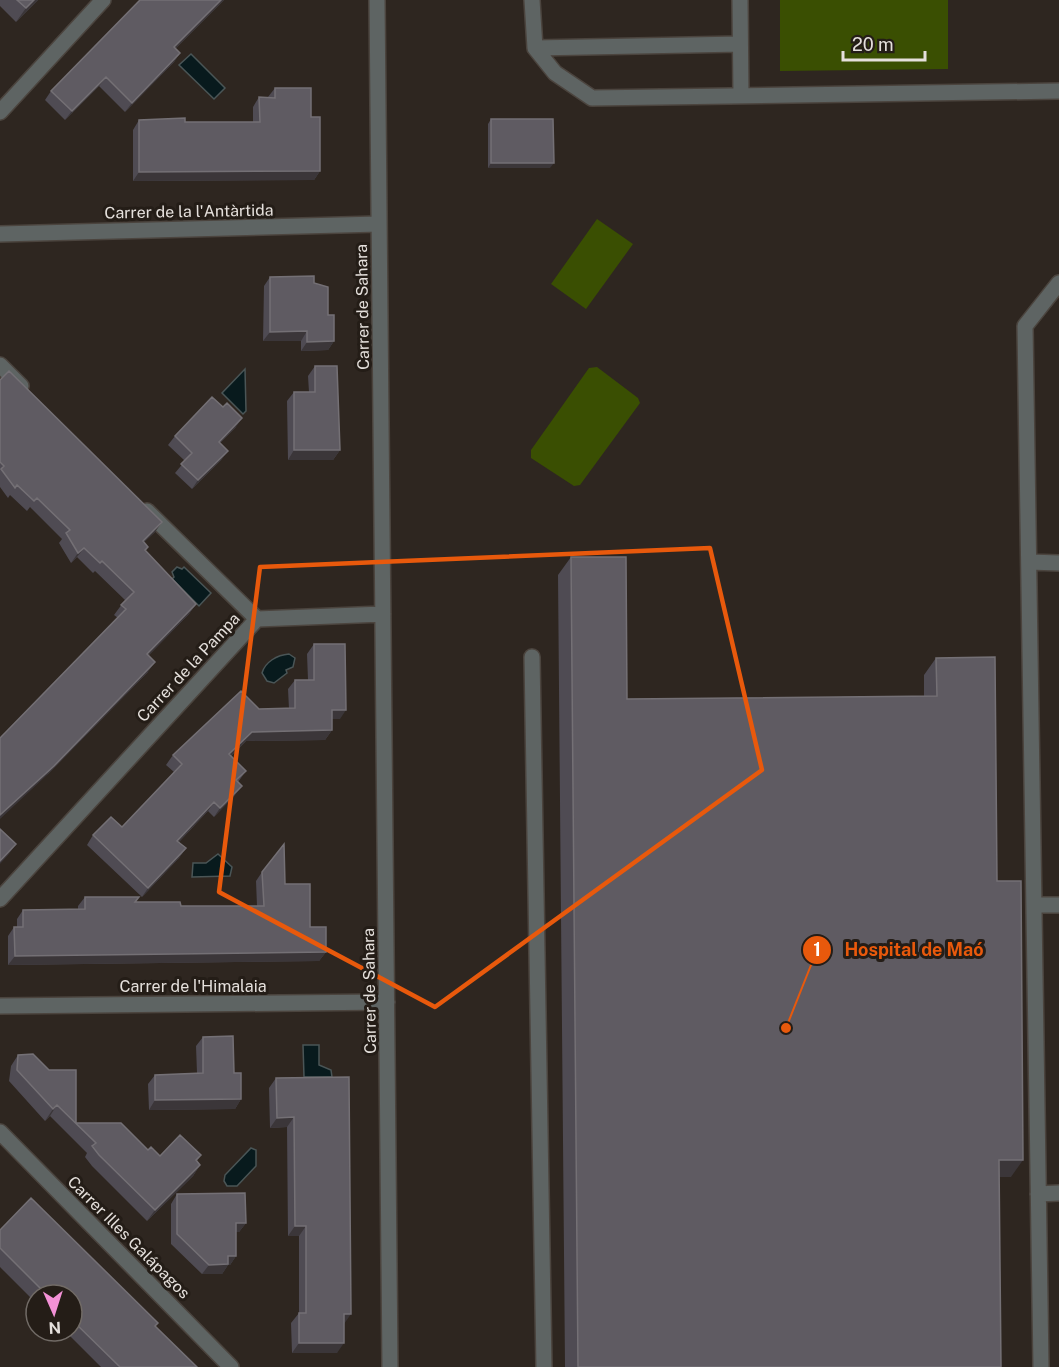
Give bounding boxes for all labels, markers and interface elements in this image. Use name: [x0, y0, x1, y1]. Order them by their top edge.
scale bar: [843, 24, 926, 62]
text: 20 m: [852, 34, 894, 55]
street label: Carrer de la l'Antàrtida: [104, 201, 274, 222]
street label: Carrer de Sahara: [352, 244, 373, 370]
street label: Carrer de la Pampa: [133, 609, 244, 726]
street label: Carrer de Sahara: [359, 928, 380, 1054]
callout: Hospital de Maó: [802, 932, 995, 968]
text: 1: [813, 939, 821, 960]
text: Hospital de Maó: [844, 939, 984, 960]
street label: Carrer de l'Himalaia: [119, 977, 267, 996]
street label: Carrer Illes Galápagos: [64, 1172, 194, 1302]
north arrow: [24, 1283, 84, 1343]
text: N: [48, 1318, 62, 1337]

